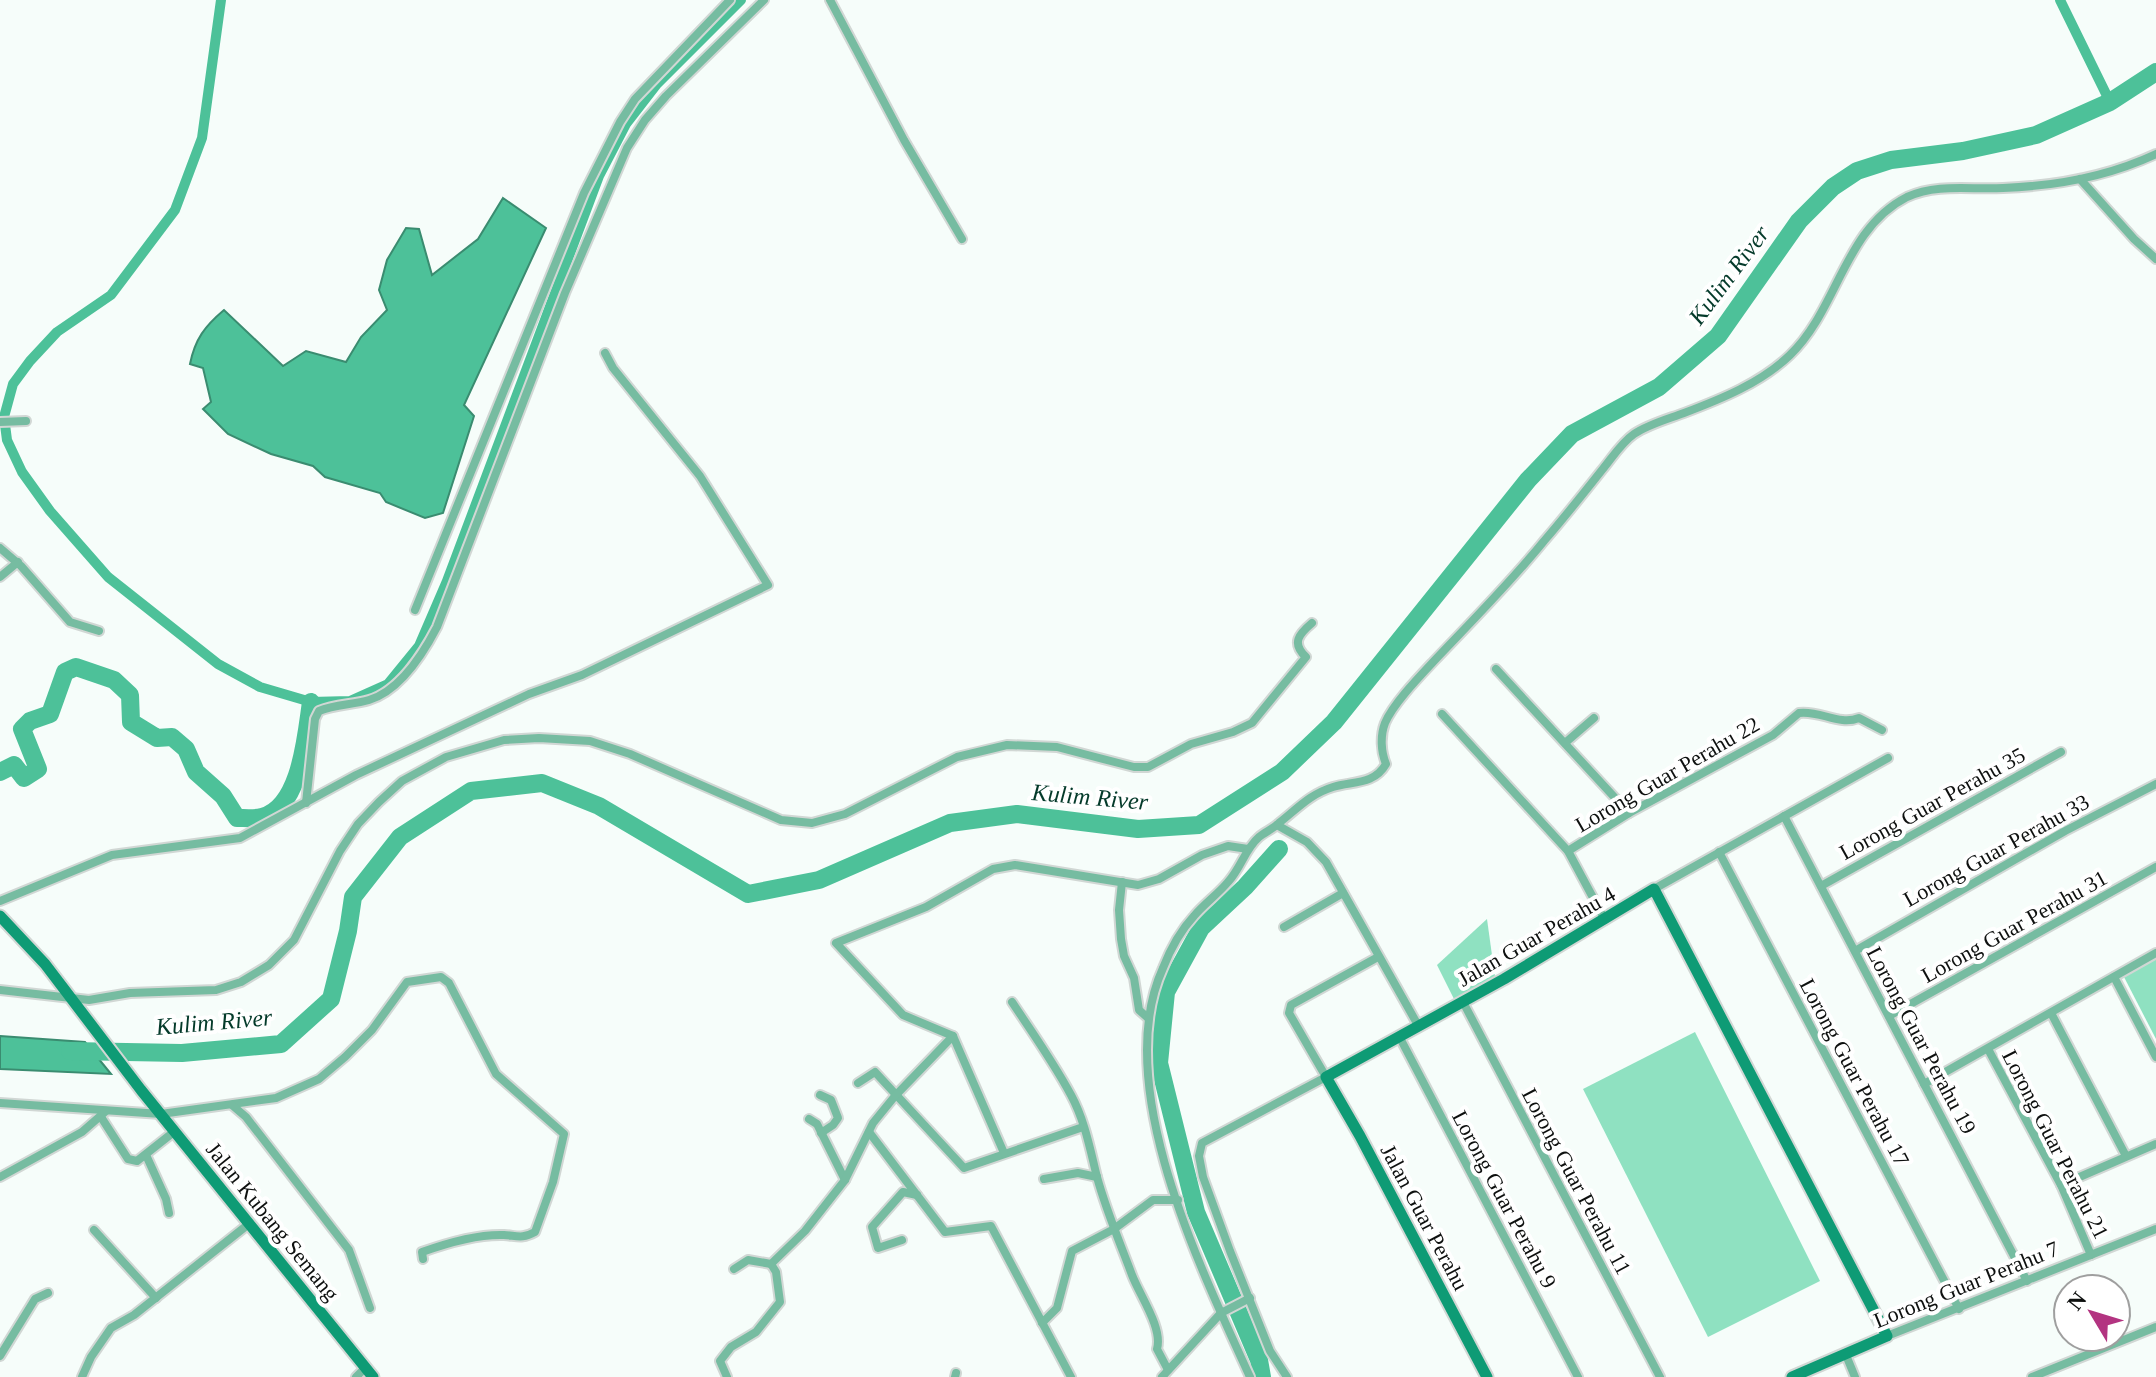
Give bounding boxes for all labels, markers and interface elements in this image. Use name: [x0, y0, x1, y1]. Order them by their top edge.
water label: Kulim River: [1683, 220, 1775, 330]
street label: Lorong Guar Perahu 22: [1571, 712, 1764, 837]
street label: Lorong Guar Perahu 35: [1835, 742, 2029, 865]
water label: Kulim River: [1030, 779, 1150, 815]
street label: Lorong Guar Perahu 33: [1899, 789, 2093, 912]
street label: Lorong Guar Perahu 31: [1917, 865, 2111, 988]
street label: Jalan Guar Perahu 4: [1453, 881, 1619, 992]
street label: Lorong Guar Perahu 19: [1862, 942, 1982, 1138]
street label: Lorong Guar Perahu 17: [1795, 974, 1915, 1170]
water label: Kulim River: [154, 1004, 274, 1040]
street label: Lorong Guar Perahu 21: [1997, 1046, 2114, 1243]
street label: Lorong Guar Perahu 11: [1517, 1084, 1636, 1279]
street label: Lorong Guar Perahu 9: [1447, 1106, 1562, 1292]
street label: Jalan Kubang Semang: [201, 1137, 344, 1306]
street label: Jalan Guar Perahu: [1376, 1140, 1473, 1294]
street label: Lorong Guar Perahu 7: [1870, 1236, 2062, 1333]
north arrow: [2052, 1273, 2132, 1353]
text: N: [2062, 1287, 2091, 1315]

